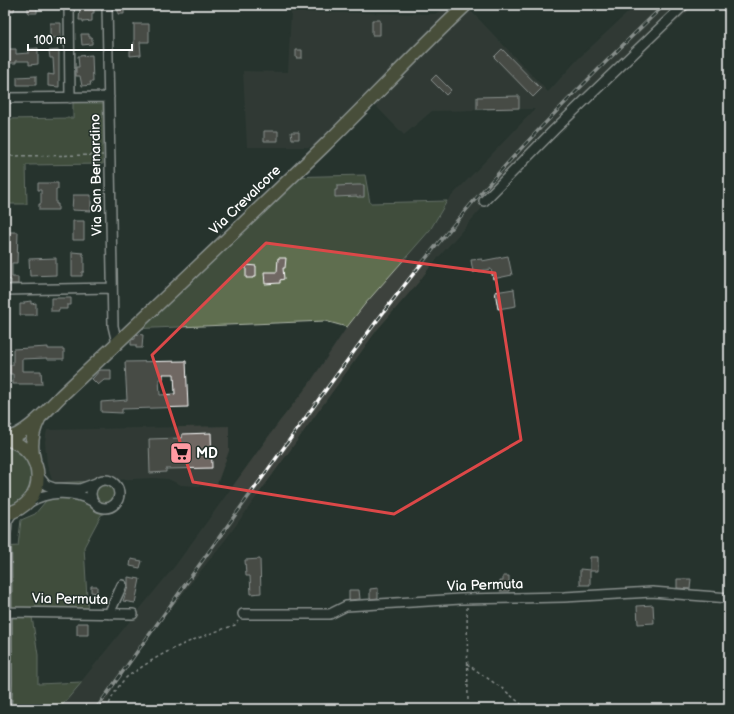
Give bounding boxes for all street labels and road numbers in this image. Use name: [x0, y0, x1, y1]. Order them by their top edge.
street label: Via San Bernardino: [86, 114, 106, 236]
street label: Via Crevalcore: [206, 162, 284, 238]
street label: Via Permuta: [447, 575, 524, 595]
street label: Via Permuta: [32, 590, 108, 608]

